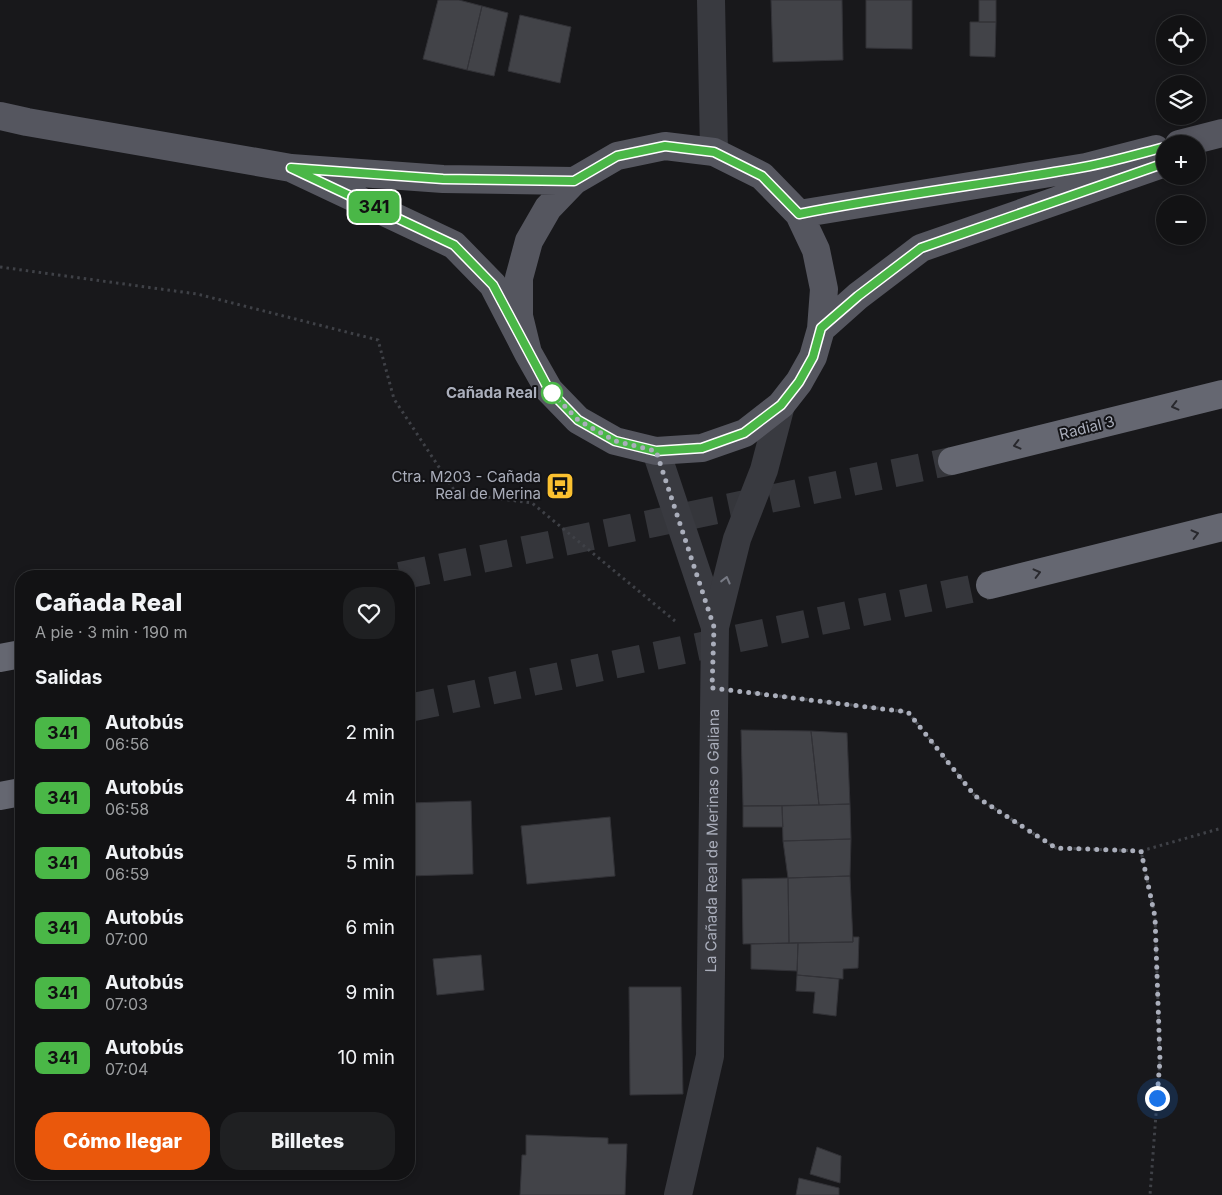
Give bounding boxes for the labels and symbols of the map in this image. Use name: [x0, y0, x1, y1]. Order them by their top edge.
line badge: 341: [345, 191, 403, 223]
marker: Cañada Real: [541, 382, 563, 404]
place label: Cañada Real: [446, 383, 537, 402]
one-way arrow: [1170, 400, 1179, 411]
street label: Radial 3: [1057, 411, 1117, 444]
one-way arrow: [1012, 439, 1021, 450]
place label: Ctra. M203 - Cañada Real de Merina: [391, 467, 541, 503]
bus stop icon: Ctra. M203 - Cañada Real de Merina: [545, 471, 575, 501]
one-way arrow: [1190, 529, 1199, 540]
one-way arrow: [1033, 569, 1041, 579]
one-way arrow: [721, 576, 731, 584]
street label: La Cañada Real de Merinas o Galiana: [701, 709, 723, 973]
your location: [1145, 1086, 1170, 1111]

